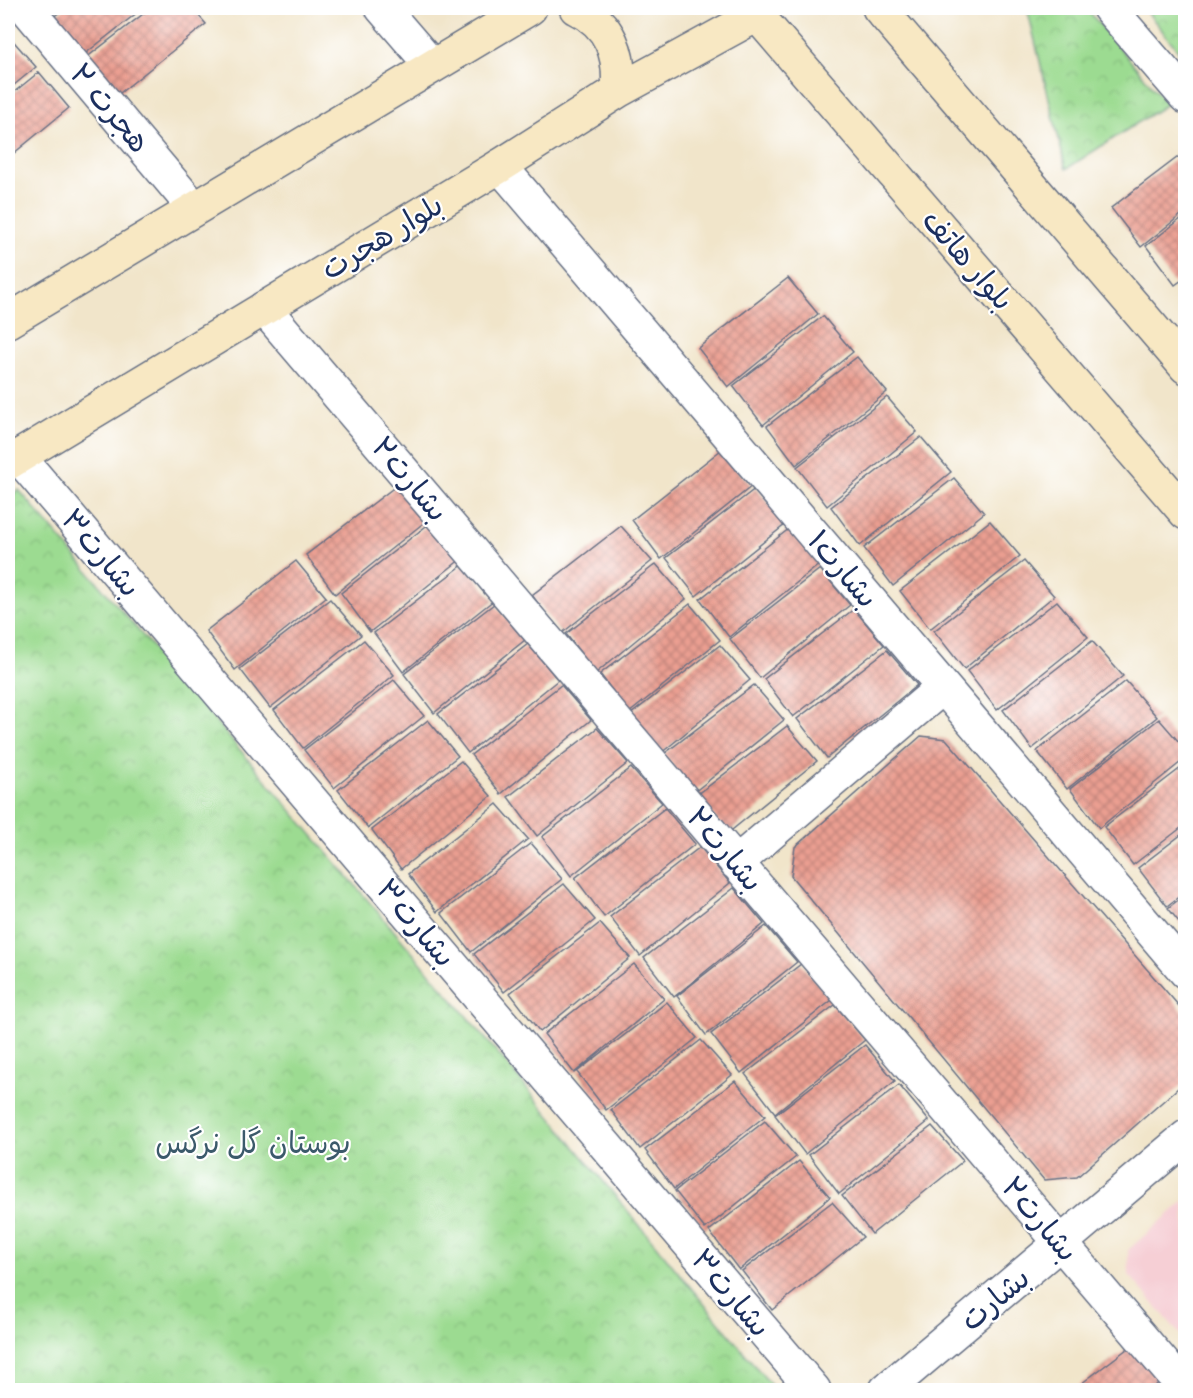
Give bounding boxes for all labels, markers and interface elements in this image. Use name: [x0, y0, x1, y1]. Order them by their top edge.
street label: هجرت ۲: [62, 55, 158, 161]
street label: بلوار هجرت: [314, 186, 450, 288]
street label: بلوار هاتف: [914, 202, 1022, 318]
street label: بشارت۲: [363, 429, 457, 529]
street label: بشارت۳: [53, 501, 149, 605]
street label: بشارت۱: [799, 522, 887, 616]
street label: بشارت۲: [678, 799, 772, 899]
street label: بشارت۳: [368, 871, 464, 975]
park label: بوستان گل نرگس: [155, 1124, 351, 1162]
street label: بشارت۲: [993, 1169, 1087, 1269]
street label: بشارت۳: [683, 1241, 779, 1345]
street label: بشارت: [952, 1259, 1038, 1339]

